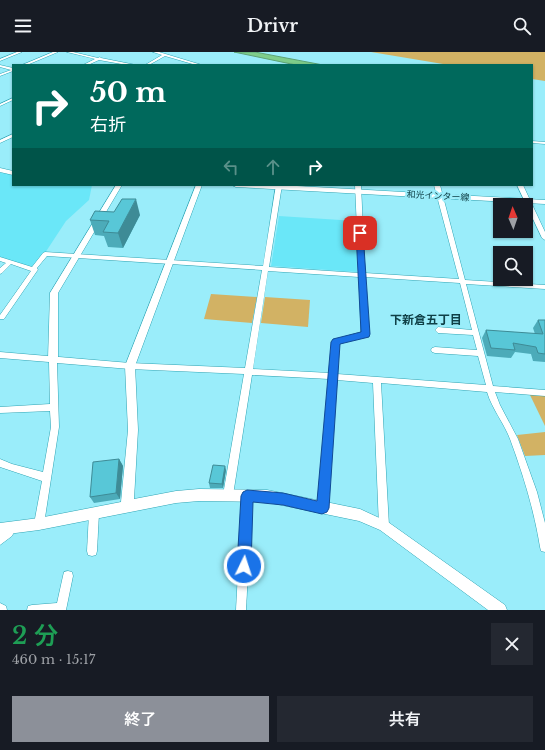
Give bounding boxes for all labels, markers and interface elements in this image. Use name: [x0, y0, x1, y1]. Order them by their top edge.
icon: menu: [12, 15, 34, 37]
text: Drivr: [247, 15, 298, 37]
icon: search: [511, 15, 533, 37]
text: 50 m: [90, 75, 166, 110]
icon: right: [24, 80, 76, 132]
text: 右折: [90, 114, 126, 136]
icon: left: [220, 156, 242, 178]
icon: ahead: [262, 156, 284, 178]
icon: right: [304, 156, 326, 178]
street label: 和光インター線: [406, 188, 471, 203]
north arrow: [493, 198, 533, 238]
map controls: [493, 198, 533, 286]
pin: [343, 216, 377, 250]
icon: arrive: [349, 222, 371, 244]
button: search: [493, 246, 533, 286]
district label: 下新倉五丁目: [390, 312, 462, 327]
position arrow: [223, 545, 265, 587]
text: 2 分: [12, 621, 58, 650]
button: close: [491, 623, 533, 665]
text: 460 m · 15:17: [12, 651, 95, 668]
button: 終了: [12, 696, 269, 742]
button: 共有: [277, 696, 533, 742]

